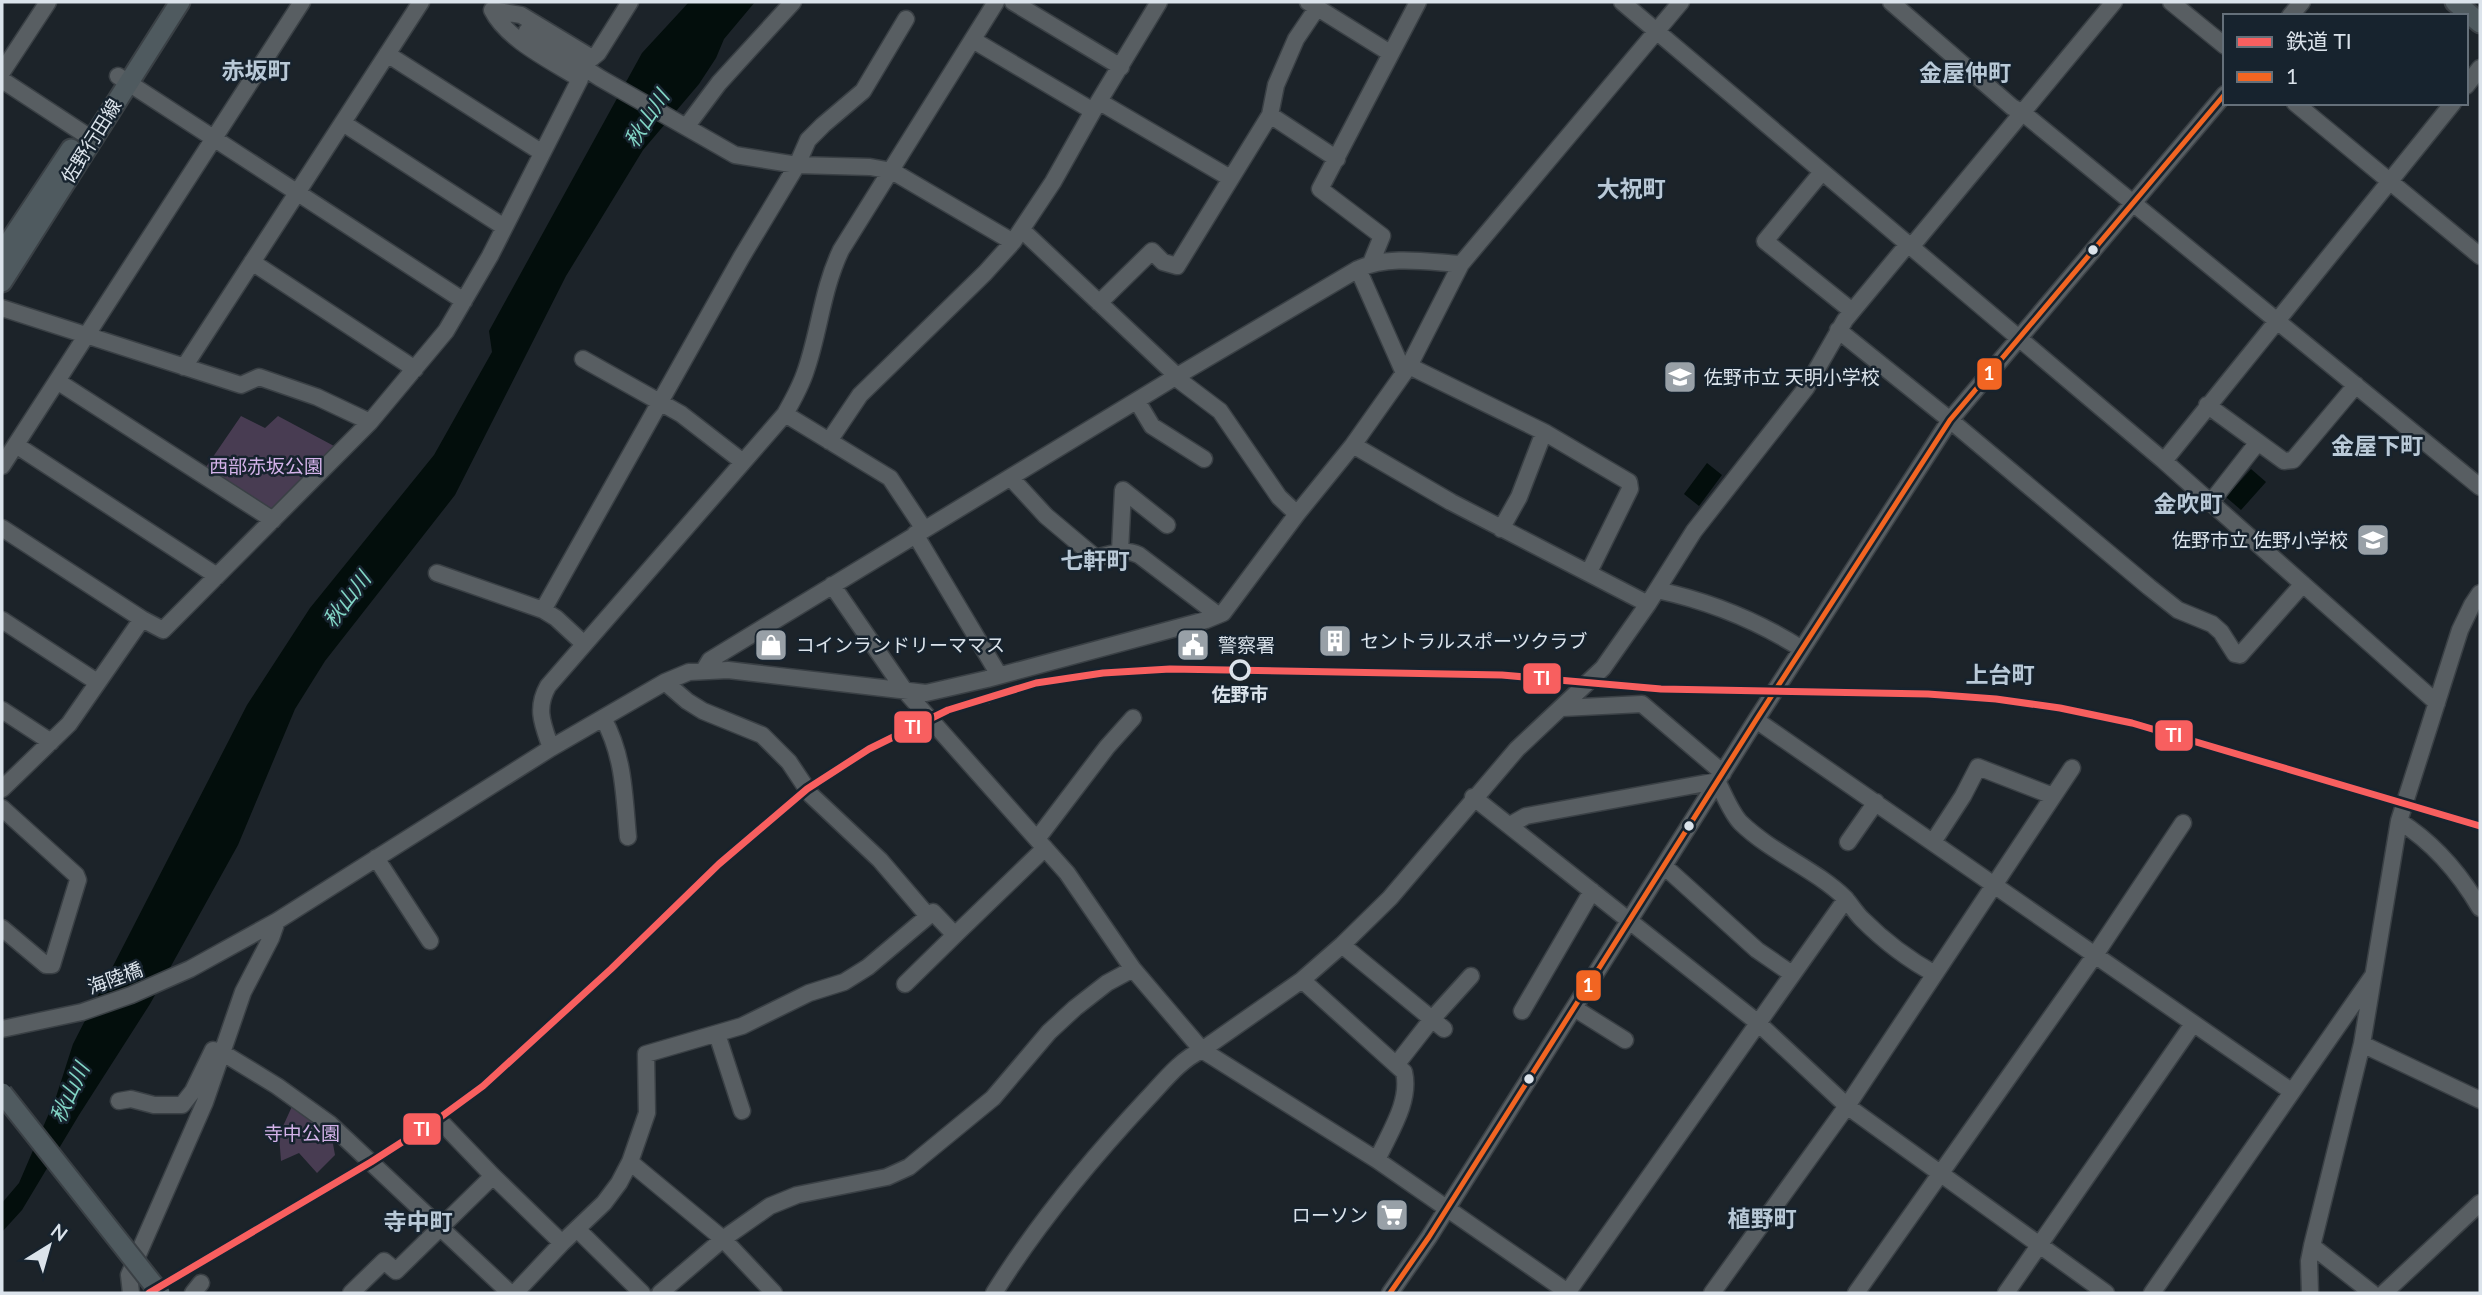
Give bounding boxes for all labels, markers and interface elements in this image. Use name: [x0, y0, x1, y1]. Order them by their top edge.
legend: [2223, 14, 2468, 105]
text: 鉄道 TI: [2286, 28, 2352, 53]
district label: 赤坂町: [222, 56, 291, 84]
district label: 金屋仲町: [1919, 58, 2011, 86]
text: 1: [2286, 63, 2298, 88]
water label: 秋山川: [618, 83, 674, 151]
street label: 佐野行田線: [56, 94, 126, 187]
district label: 大祝町: [1597, 174, 1666, 202]
unlabelled marker: [2086, 243, 2100, 257]
line badge: 1: [1976, 357, 2003, 391]
school or university icon: 佐野市立 天明小学校: [1661, 358, 1699, 396]
text: 1: [1983, 361, 1995, 384]
place label: 佐野市立 天明小学校: [1704, 365, 1880, 388]
district label: 金屋下町: [2331, 431, 2423, 459]
park label: 西部赤坂公園: [209, 454, 323, 477]
district label: 金吹町: [2154, 489, 2223, 517]
school or university icon: 佐野市立 佐野小学校: [2354, 521, 2392, 559]
place label: 佐野市立 佐野小学校: [2172, 528, 2348, 551]
district label: 七軒町: [1061, 546, 1130, 574]
water label: 秋山川: [317, 565, 376, 632]
building icon: セントラルスポーツクラブ: [1316, 622, 1354, 660]
shop icon: コインランドリーママス: [752, 626, 790, 664]
public building icon: 警察署: [1174, 626, 1212, 664]
place label: セントラルスポーツクラブ: [1360, 629, 1588, 652]
place label: コインランドリーママス: [796, 633, 1005, 656]
place label: 警察署: [1218, 633, 1275, 656]
marker: 佐野市: [1230, 660, 1250, 680]
district label: 上台町: [1966, 660, 2035, 688]
line badge: TI: [1522, 662, 1562, 695]
text: TI: [1533, 666, 1551, 689]
place label: 佐野市: [1211, 682, 1269, 705]
line badge: TI: [893, 710, 933, 744]
text: TI: [904, 715, 922, 738]
line badge: TI: [2154, 719, 2194, 752]
text: TI: [2165, 723, 2183, 746]
unlabelled marker: [1682, 819, 1696, 833]
street label: 海陸橋: [84, 957, 146, 998]
line badge: 1: [1575, 969, 1602, 1002]
text: 1: [1582, 973, 1594, 996]
water label: 秋山川: [44, 1057, 94, 1126]
unlabelled marker: [1522, 1072, 1536, 1086]
line badge: TI: [402, 1112, 442, 1146]
text: TI: [413, 1117, 431, 1140]
park label: 寺中公園: [264, 1121, 340, 1144]
supermarket icon: ローソン: [1373, 1196, 1411, 1234]
place label: ローソン: [1292, 1203, 1368, 1226]
district label: 植野町: [1728, 1204, 1797, 1232]
district label: 寺中町: [384, 1207, 453, 1235]
north arrow: [14, 1211, 84, 1281]
text: N: [47, 1218, 72, 1246]

